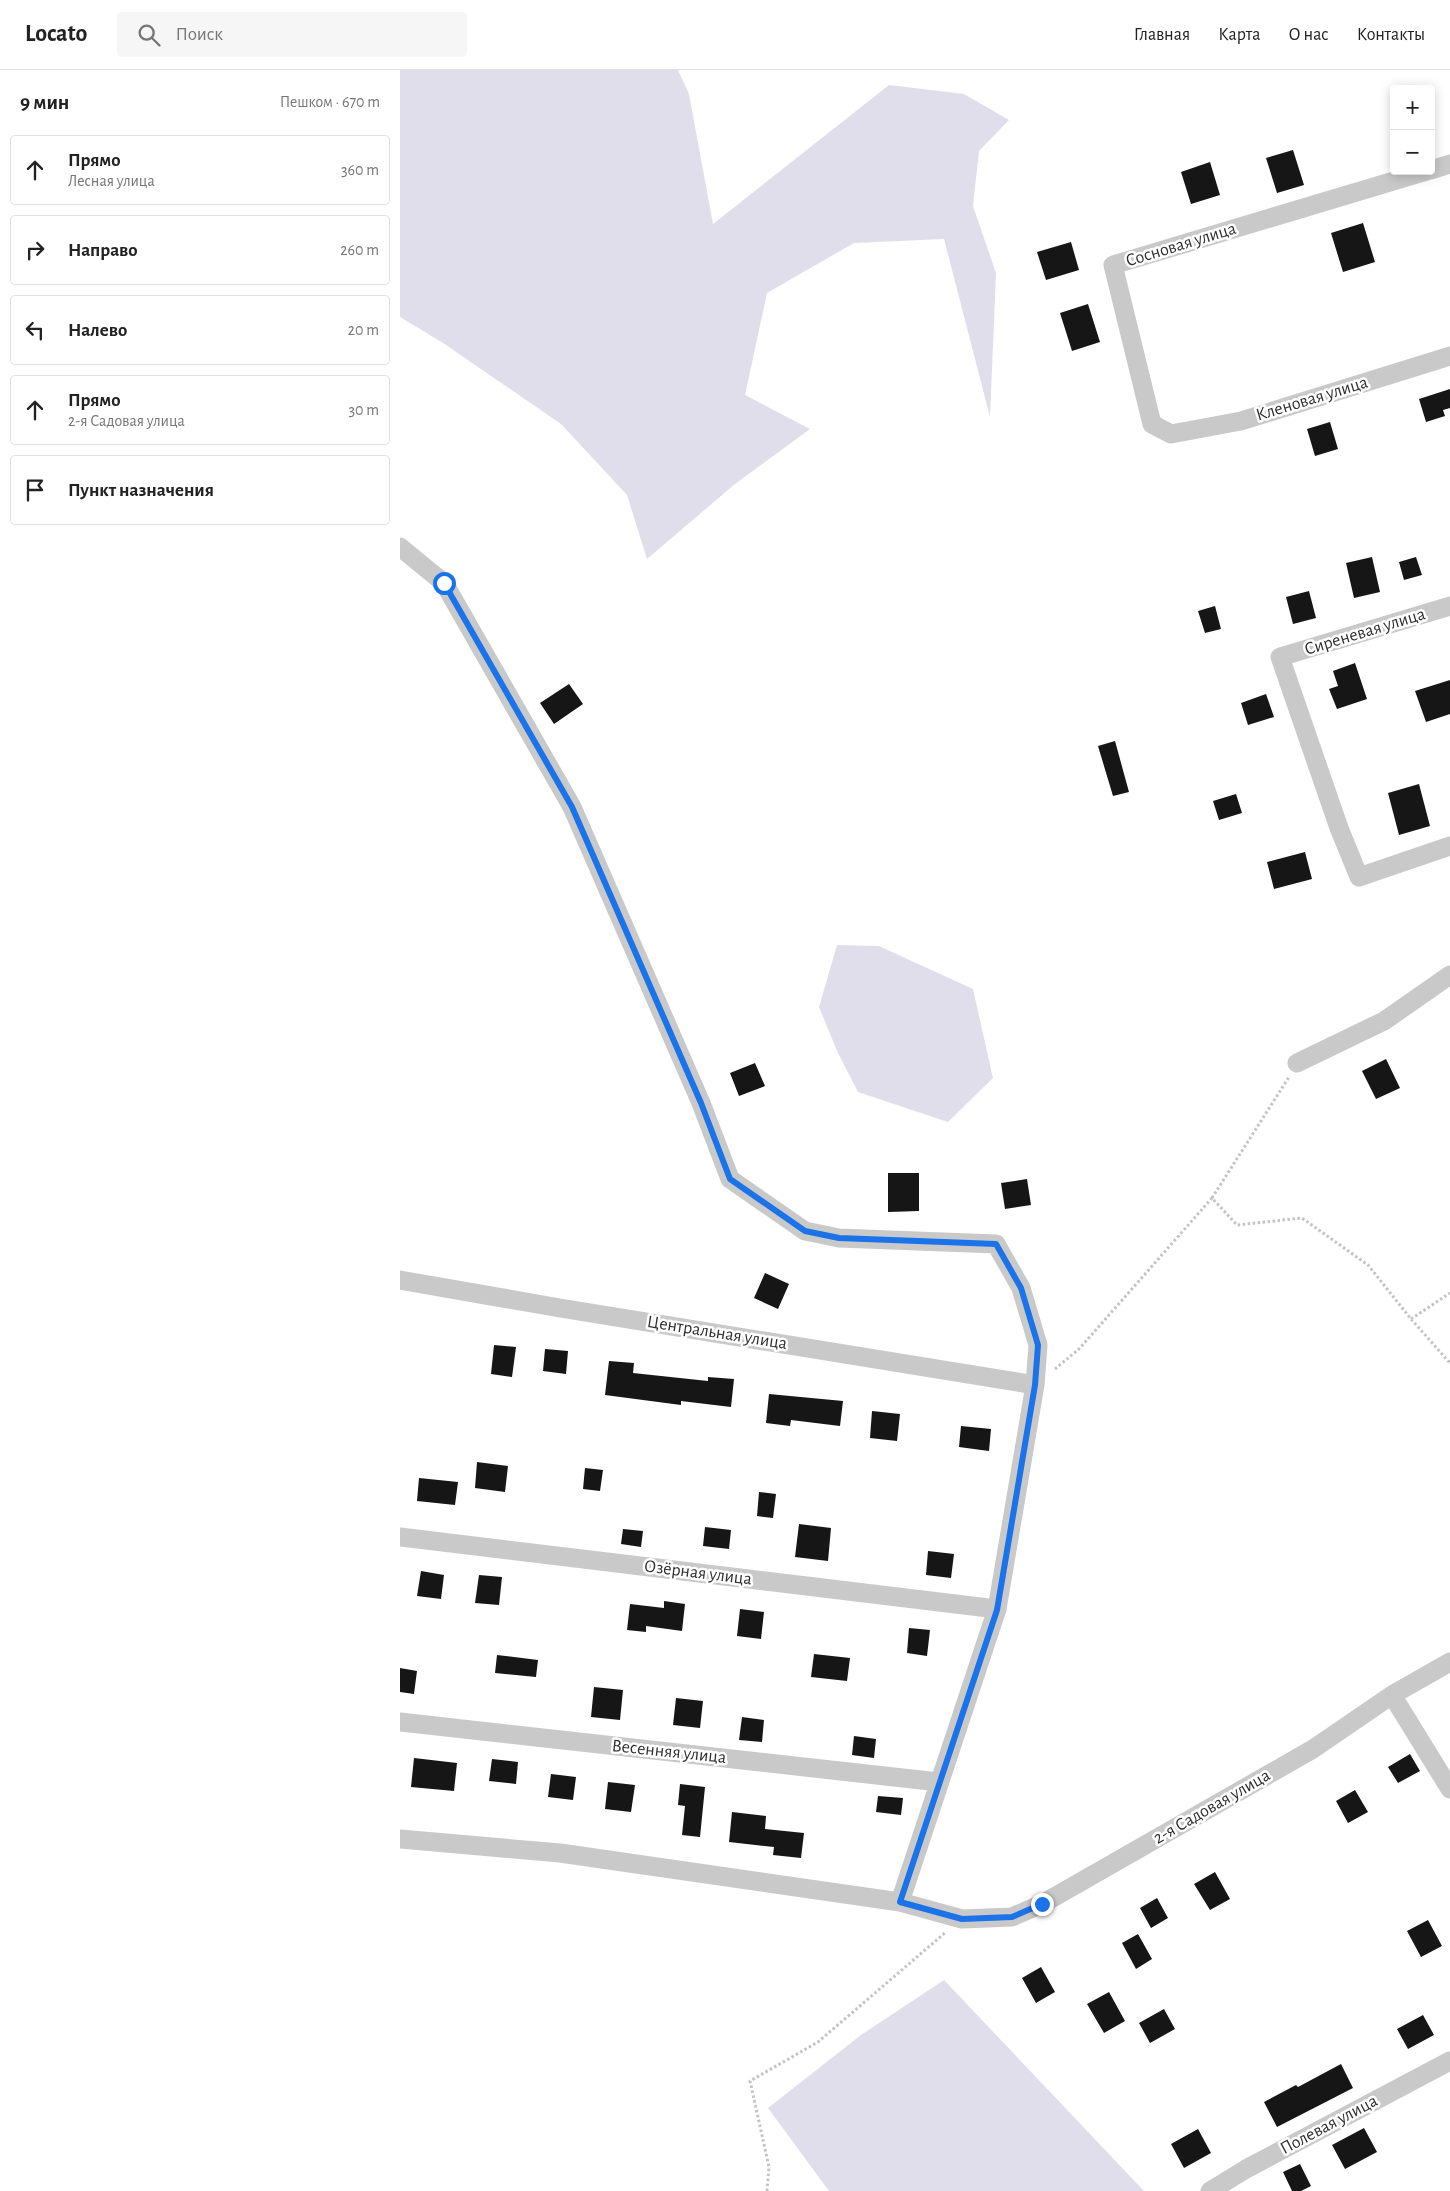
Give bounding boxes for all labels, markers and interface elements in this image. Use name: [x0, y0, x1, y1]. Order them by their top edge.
search box: [117, 12, 467, 57]
icon: search: [135, 21, 163, 49]
text: Locato: [25, 22, 87, 46]
text: Поиск: [175, 25, 223, 44]
text: Главная: [1134, 26, 1190, 44]
text: Карта: [1218, 26, 1260, 44]
text: О нас: [1288, 26, 1329, 44]
text: Контакты: [1357, 26, 1425, 44]
map controls: [1390, 85, 1435, 175]
button: +: [1390, 85, 1435, 130]
text: 9 мин: [20, 92, 69, 113]
text: Пешком · 670 m: [280, 94, 380, 110]
button: −: [1390, 130, 1435, 175]
text: Прямо: [68, 151, 121, 170]
icon: ahead: [21, 156, 49, 184]
text: 360 m: [341, 162, 379, 178]
text: Лесная улица: [68, 173, 155, 189]
street label: Сосновая улица: [1124, 220, 1238, 270]
icon: right: [21, 236, 49, 264]
text: Направо: [68, 241, 138, 260]
text: 260 m: [340, 242, 379, 258]
icon: left: [21, 316, 49, 344]
text: Налево: [68, 321, 127, 340]
text: 20 m: [348, 322, 379, 338]
street label: Кленовая улица: [1254, 373, 1370, 425]
text: Прямо: [68, 391, 121, 410]
icon: ahead: [21, 396, 49, 424]
text: 30 m: [349, 402, 379, 418]
text: 2-я Садовая улица: [68, 413, 185, 429]
icon: arrive: [21, 476, 49, 504]
text: Пункт назначения: [68, 481, 214, 500]
route start: [433, 572, 456, 595]
street label: Сиреневая улица: [1303, 605, 1427, 659]
street label: Центральная улица: [646, 1313, 788, 1353]
street label: Озёрная улица: [643, 1557, 753, 1589]
street label: Весенняя улица: [611, 1737, 727, 1767]
street label: 2-я Садовая улица: [1151, 1766, 1273, 1848]
route end: [1031, 1893, 1054, 1916]
street label: Полевая улица: [1277, 2092, 1381, 2158]

